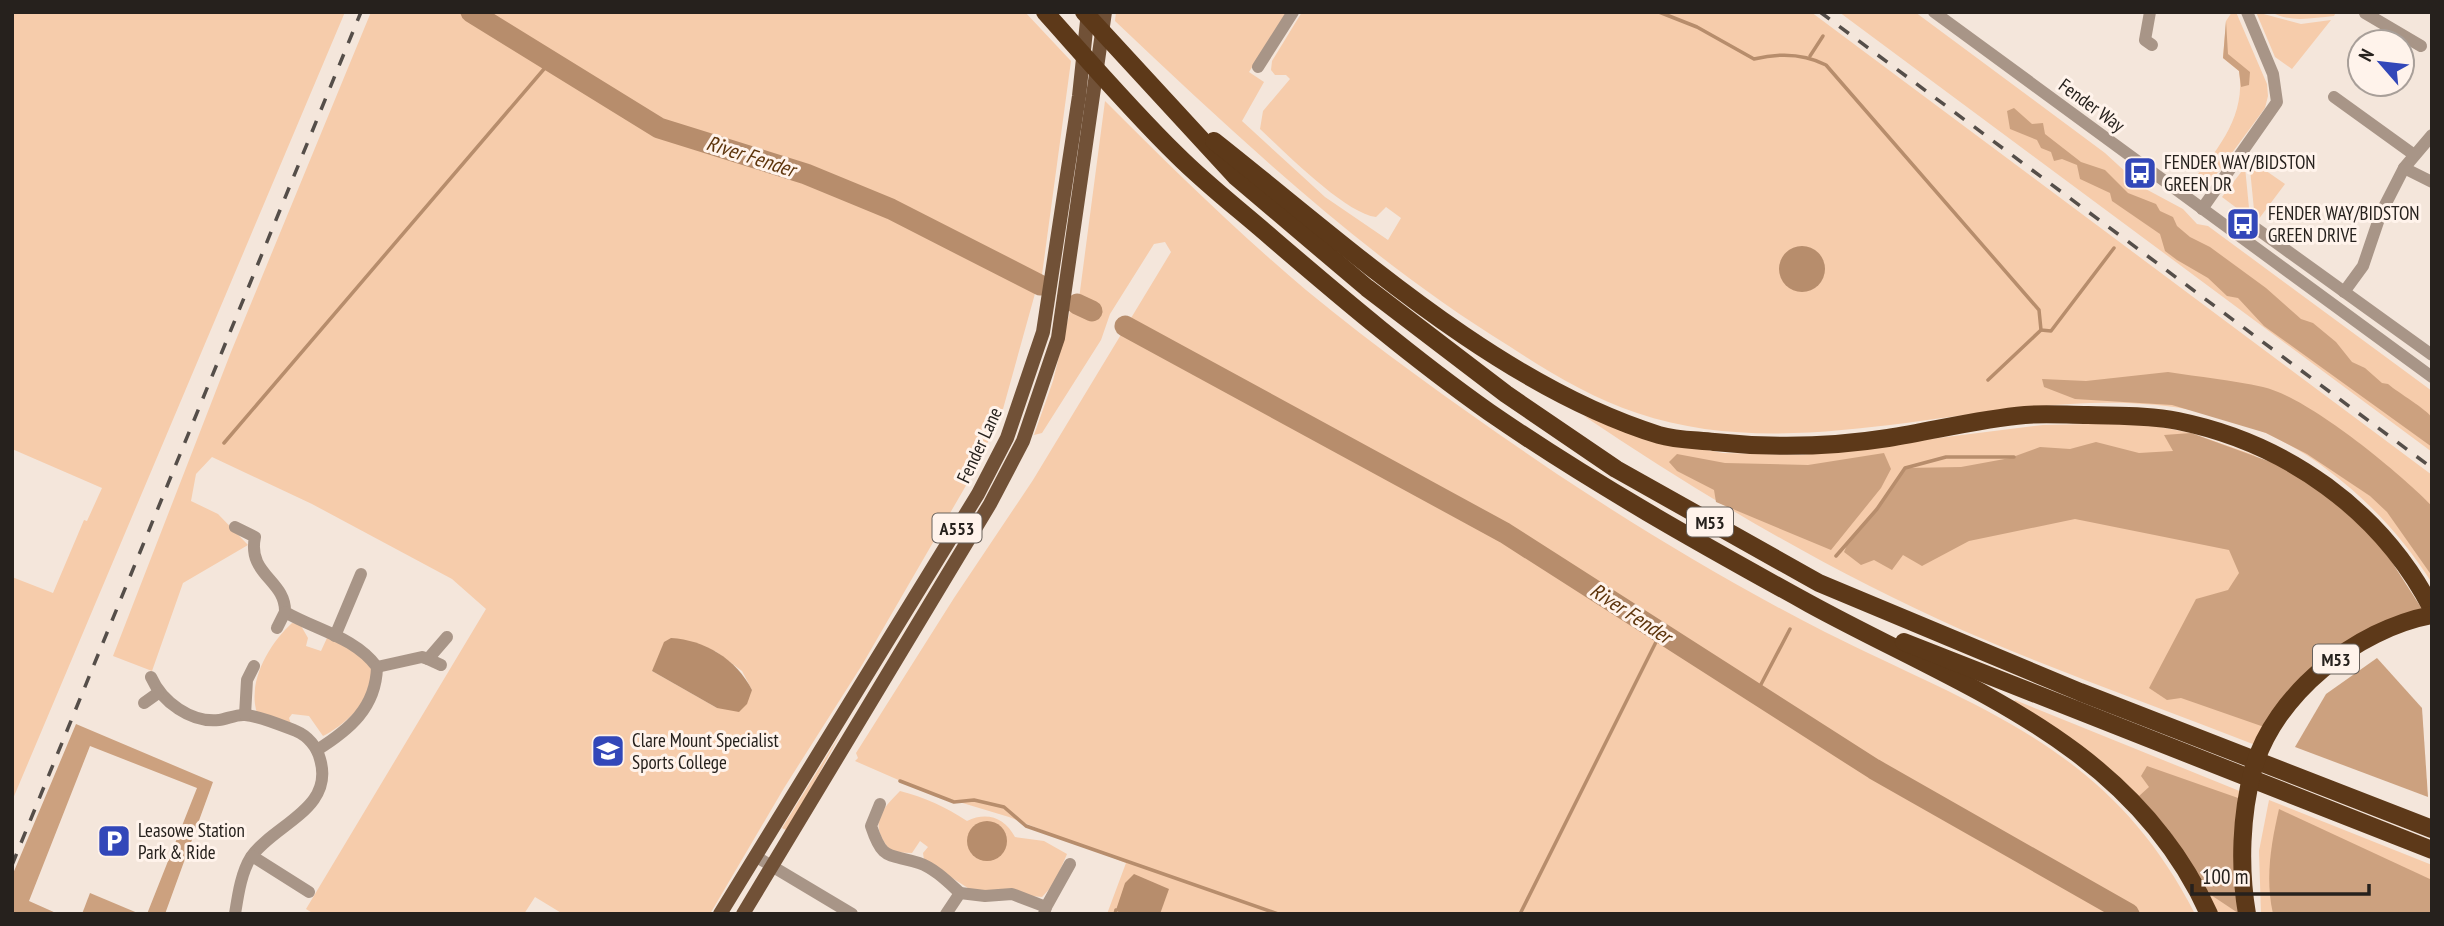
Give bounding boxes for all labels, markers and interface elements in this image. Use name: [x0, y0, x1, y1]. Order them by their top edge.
north arrow: [2346, 28, 2416, 98]
text: N: [2353, 45, 2379, 65]
street label: Fender Way: [2054, 73, 2130, 138]
water label: River Fender: [703, 129, 802, 184]
place label: FENDER WAY/BIDSTON GREEN DR: [2164, 150, 2316, 196]
bus stop icon: FENDER WAY/BIDSTON GREEN DR: [2121, 154, 2159, 192]
place label: FENDER WAY/BIDSTON GREEN DRIVE: [2268, 201, 2420, 247]
bus stop icon: FENDER WAY/BIDSTON GREEN DRIVE: [2224, 205, 2262, 243]
street label: Fender Lane: [951, 403, 1007, 487]
road number: M53: [1687, 508, 1733, 536]
road number: A553: [932, 514, 982, 542]
water label: River Fender: [1585, 577, 1680, 651]
road number: M53: [2313, 644, 2359, 674]
place label: Clare Mount Specialist Sports College: [632, 728, 780, 774]
school or university icon: Clare Mount Specialist Sports College: [589, 732, 627, 770]
place label: Leasowe Station Park & Ride: [138, 818, 245, 864]
parking icon: Leasowe Station Park & Ride: [95, 822, 133, 860]
scale bar: [2192, 852, 2369, 896]
text: 100 m: [2202, 863, 2248, 890]

